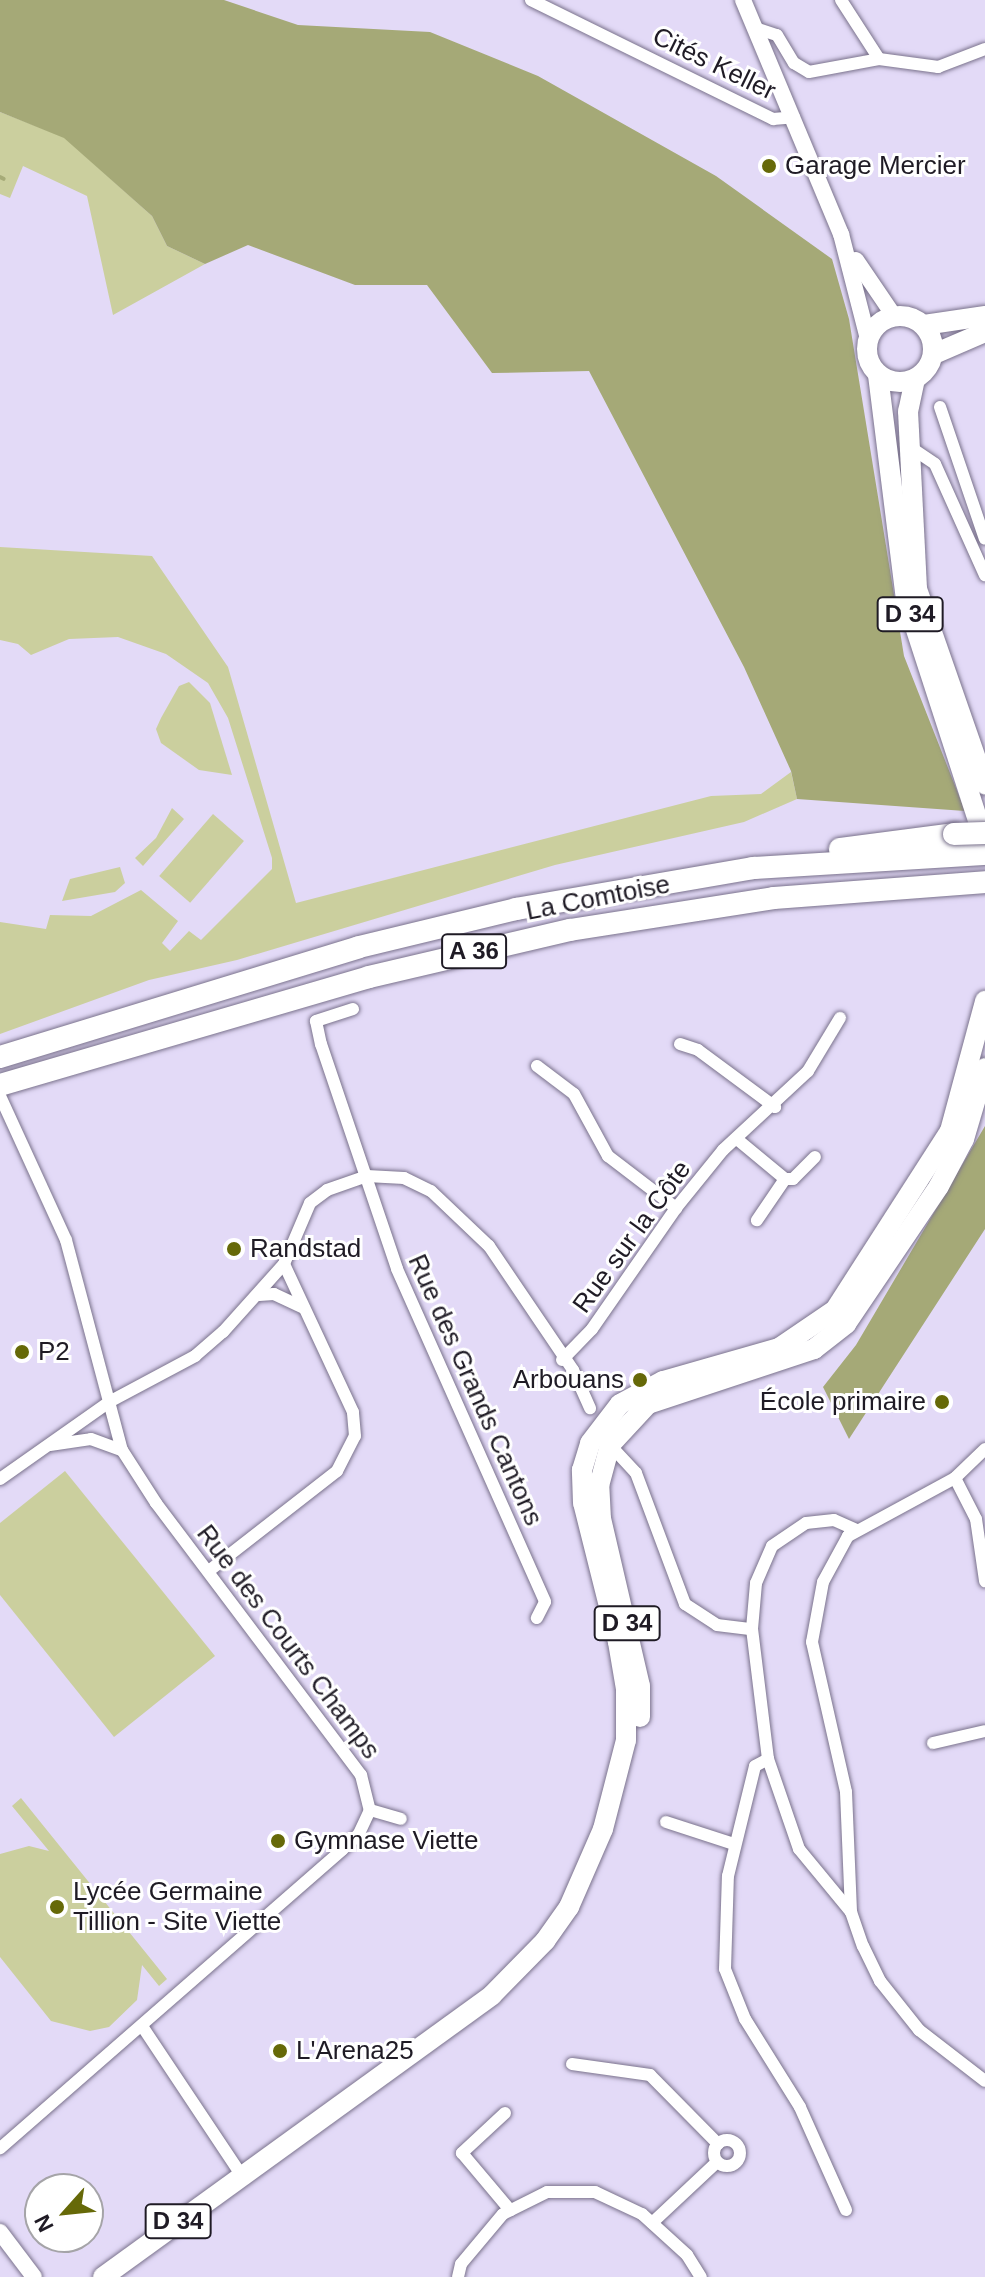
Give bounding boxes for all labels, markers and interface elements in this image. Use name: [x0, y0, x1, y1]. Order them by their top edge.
street label: Cités Keller: [647, 21, 781, 107]
place label: Garage Mercier: [785, 150, 966, 182]
marker: Garage Mercier: [760, 157, 778, 175]
road number: D 34: [876, 594, 944, 634]
street label: La Comtoise: [523, 869, 673, 927]
road number: A 36: [440, 931, 508, 971]
street label: Rue sur la Côte: [566, 1155, 698, 1319]
place label: Randstad: [250, 1233, 361, 1265]
marker: Randstad: [225, 1240, 243, 1258]
street label: Rue des Grands Cantons: [401, 1250, 549, 1530]
place label: P2: [38, 1336, 70, 1368]
marker: P2: [13, 1343, 31, 1361]
place label: Arbouans: [513, 1364, 624, 1396]
marker: Arbouans: [631, 1371, 649, 1389]
place label: École primaire: [760, 1386, 926, 1418]
marker: École primaire: [933, 1393, 951, 1411]
street label: Rue des Courts Champs: [190, 1519, 386, 1765]
road number: D 34: [593, 1603, 661, 1643]
place label: Gymnase Viette: [294, 1825, 479, 1857]
marker: Gymnase Viette: [269, 1832, 287, 1850]
place label: Lycée Germaine Tillion - Site Viette: [73, 1876, 281, 1938]
marker: Lycée Germaine Tillion - Site Viette: [48, 1898, 66, 1916]
place label: L'Arena25: [296, 2035, 414, 2067]
marker: L'Arena25: [271, 2042, 289, 2060]
north arrow: [24, 2173, 104, 2253]
road number: D 34: [144, 2201, 212, 2241]
text: N: [29, 2210, 59, 2236]

